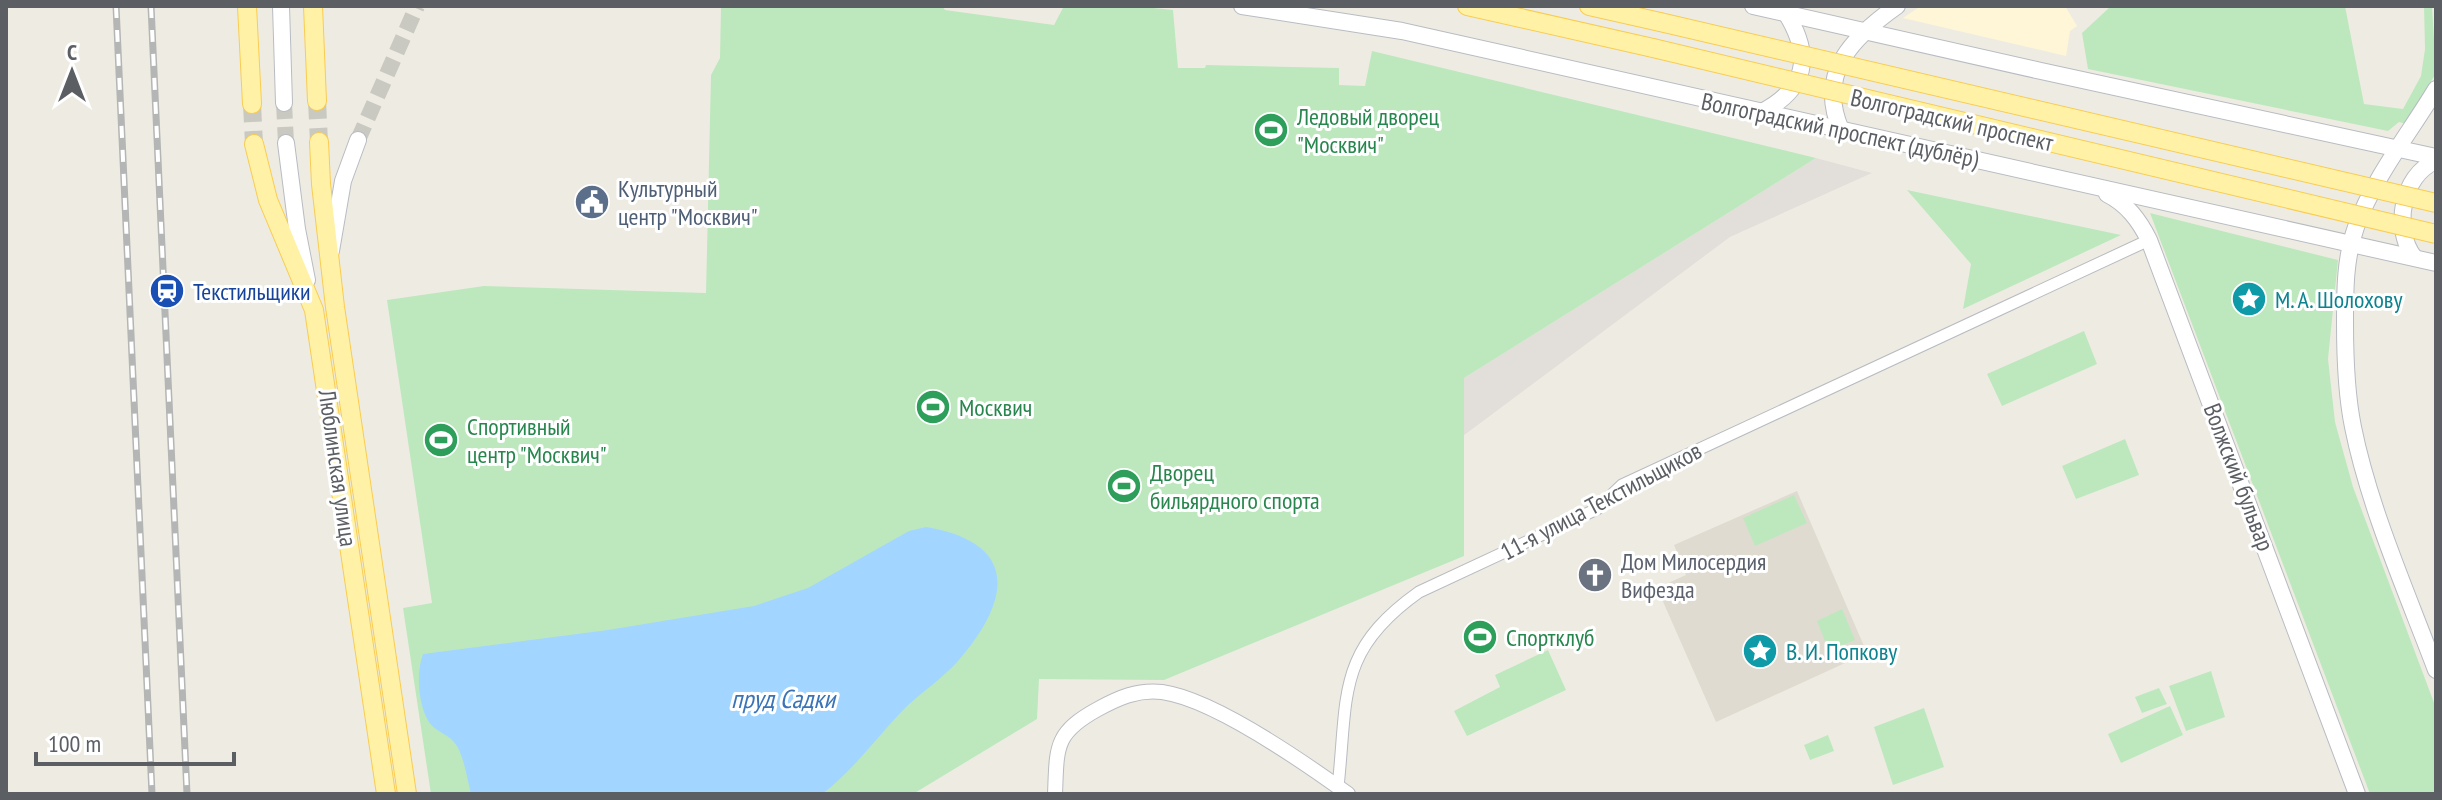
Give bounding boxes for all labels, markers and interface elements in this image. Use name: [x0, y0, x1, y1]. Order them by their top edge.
north arrow: [32, 32, 112, 112]
text: С: [67, 38, 77, 66]
street label: Волгоградский проспект: [1848, 82, 2057, 158]
street label: Волгоградский проспект (дублёр): [1698, 85, 1982, 175]
place label: Ледовый дворец "Москвич": [1296, 101, 1440, 160]
sports icon: Ледовый дворец "Москвич": [1252, 111, 1290, 149]
place label: Культурный центр "Москвич": [618, 173, 758, 232]
public building icon: Культурный центр "Москвич": [573, 183, 611, 221]
station icon: Текстильщики: [148, 272, 186, 310]
place label: Текстильщики: [193, 276, 311, 307]
place icon: М. А. Шолохову: [2230, 280, 2268, 318]
place label: М. А. Шолохову: [2275, 284, 2403, 315]
street label: Люблинская улица: [312, 387, 364, 548]
sports icon: Москвич: [914, 388, 952, 426]
place label: Москвич: [959, 392, 1032, 423]
street label: Волжский бульвар: [2197, 399, 2281, 555]
place label: Спортивный центр "Москвич": [467, 411, 607, 470]
sports icon: Спортивный центр "Москвич": [422, 421, 460, 459]
street label: 11-я улица Текстильщиков: [1495, 435, 1707, 567]
place label: Дворец бильярдного спорта: [1150, 457, 1320, 516]
sports icon: Дворец бильярдного спорта: [1105, 467, 1143, 505]
place label: Дом Милосердия Вифезда: [1621, 546, 1766, 605]
church icon: Дом Милосердия Вифезда: [1576, 556, 1614, 594]
sports icon: Спортклуб: [1461, 618, 1499, 656]
place label: Спортклуб: [1506, 622, 1594, 653]
place icon: В. И. Попкову: [1741, 632, 1779, 670]
place label: В. И. Попкову: [1786, 636, 1897, 667]
water label: пруд Садки: [731, 682, 837, 715]
scale bar: [36, 716, 234, 766]
text: 100 m: [48, 728, 101, 759]

